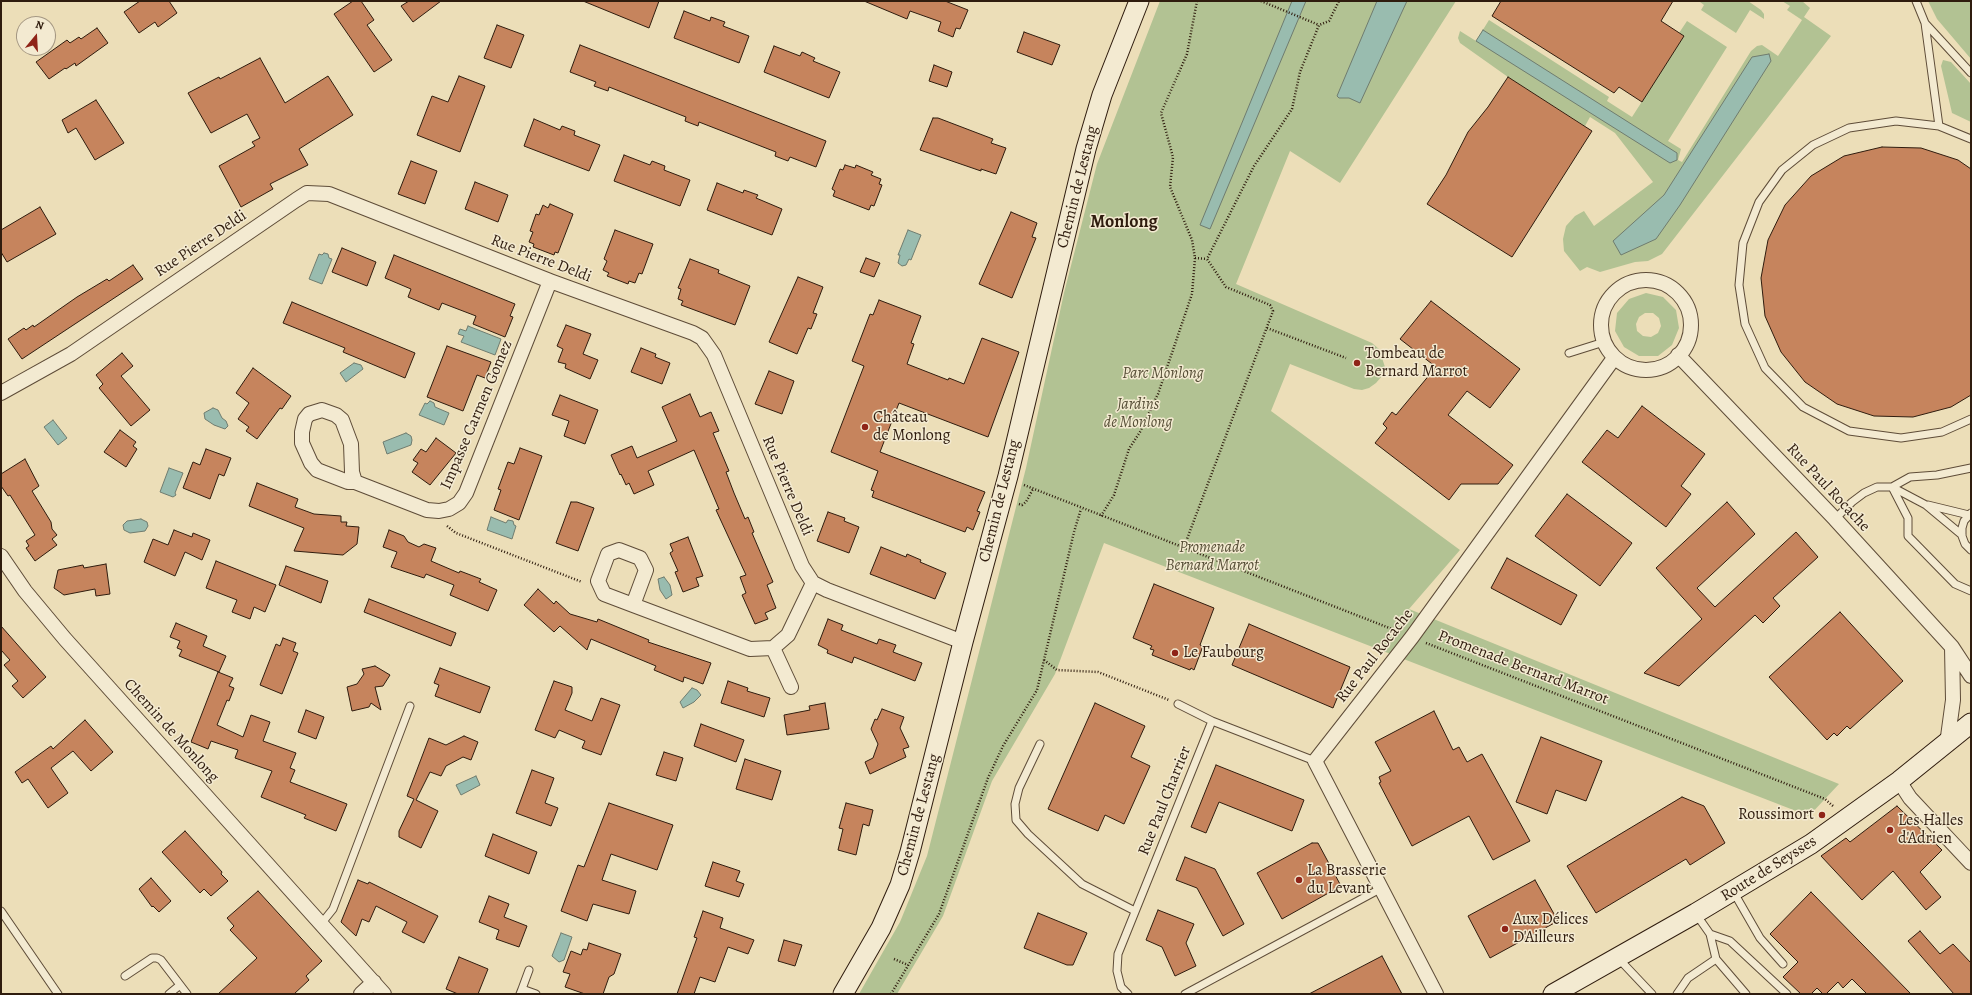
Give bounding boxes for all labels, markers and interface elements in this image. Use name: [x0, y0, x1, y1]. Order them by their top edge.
north arrow: [16, 16, 56, 56]
text: N: [33, 17, 46, 33]
street label: Chemin de Lestang: [1053, 124, 1103, 250]
street label: Rue Pierre Deldi: [151, 206, 251, 282]
district label: Monlong: [1090, 212, 1158, 234]
street label: Rue Pierre Deldi: [488, 231, 594, 287]
street label: Impasse Carmen Gomez: [437, 338, 517, 492]
place label: Tombeau de Bernard Marrot: [1365, 344, 1468, 382]
marker: Tombeau de Bernard Marrot: [1352, 358, 1362, 368]
park label: Parc Monlong: [1122, 364, 1204, 384]
park label: Jardins de Monlong: [1104, 395, 1172, 433]
place label: Château de Monlong: [873, 408, 951, 446]
marker: Château de Monlong: [860, 422, 870, 432]
street label: Rue Pierre Deldi: [757, 433, 817, 539]
street label: Chemin de Lestang: [975, 438, 1025, 564]
street label: Rue Paul Rocache: [1782, 440, 1874, 536]
park label: Promenade Bernard Marrot: [1165, 538, 1259, 576]
street label: Rue Paul Rocache: [1332, 605, 1418, 707]
street label: Promenade Bernard Marrot: [1435, 627, 1611, 709]
place label: Le Faubourg: [1183, 643, 1264, 663]
marker: Le Faubourg: [1170, 648, 1180, 658]
street label: Chemin de Monlong: [119, 675, 223, 787]
street label: Rue Paul Charrier: [1134, 744, 1196, 858]
street label: Chemin de Lestang: [893, 752, 945, 878]
place label: Roussimort: [1738, 805, 1814, 825]
marker: Roussimort: [1817, 810, 1827, 820]
place label: Les Halles d'Adrien: [1898, 811, 1963, 849]
marker: Les Halles d'Adrien: [1885, 825, 1895, 835]
street label: Route de Seysses: [1718, 832, 1820, 906]
place label: La Brasserie du Levant: [1307, 861, 1386, 899]
marker: La Brasserie du Levant: [1294, 875, 1304, 885]
place label: Aux Délices D'Ailleurs: [1513, 910, 1588, 948]
marker: Aux Délices D'Ailleurs: [1500, 924, 1510, 934]

